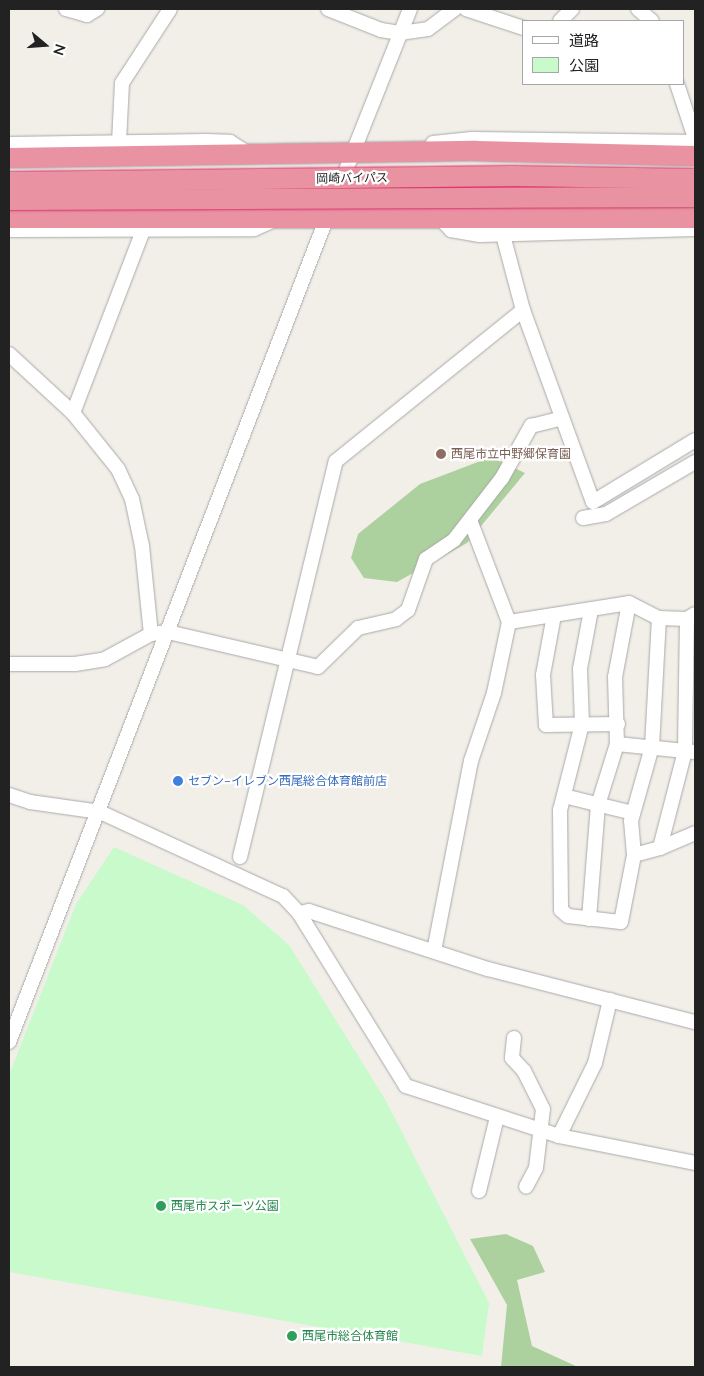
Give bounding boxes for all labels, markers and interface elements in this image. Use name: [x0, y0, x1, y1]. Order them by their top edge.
north arrow: [20, 20, 70, 70]
legend: [522, 20, 684, 85]
text: 道路: [569, 31, 599, 49]
text: N: [50, 42, 69, 58]
text: 公園: [569, 56, 599, 74]
street label: 岡崎バイパス: [316, 170, 388, 186]
place label: 西尾市立中野郷保育園: [451, 447, 571, 461]
marker: 西尾市立中野郷保育園: [435, 448, 447, 460]
place label: セブン−イレブン西尾総合体育館前店: [188, 774, 387, 788]
marker: セブン−イレブン西尾総合体育館前店: [172, 775, 184, 787]
place label: 西尾市スポーツ公園: [171, 1199, 279, 1213]
marker: 西尾市スポーツ公園: [155, 1200, 167, 1212]
place label: 西尾市総合体育館: [302, 1329, 398, 1343]
marker: 西尾市総合体育館: [286, 1330, 298, 1342]

